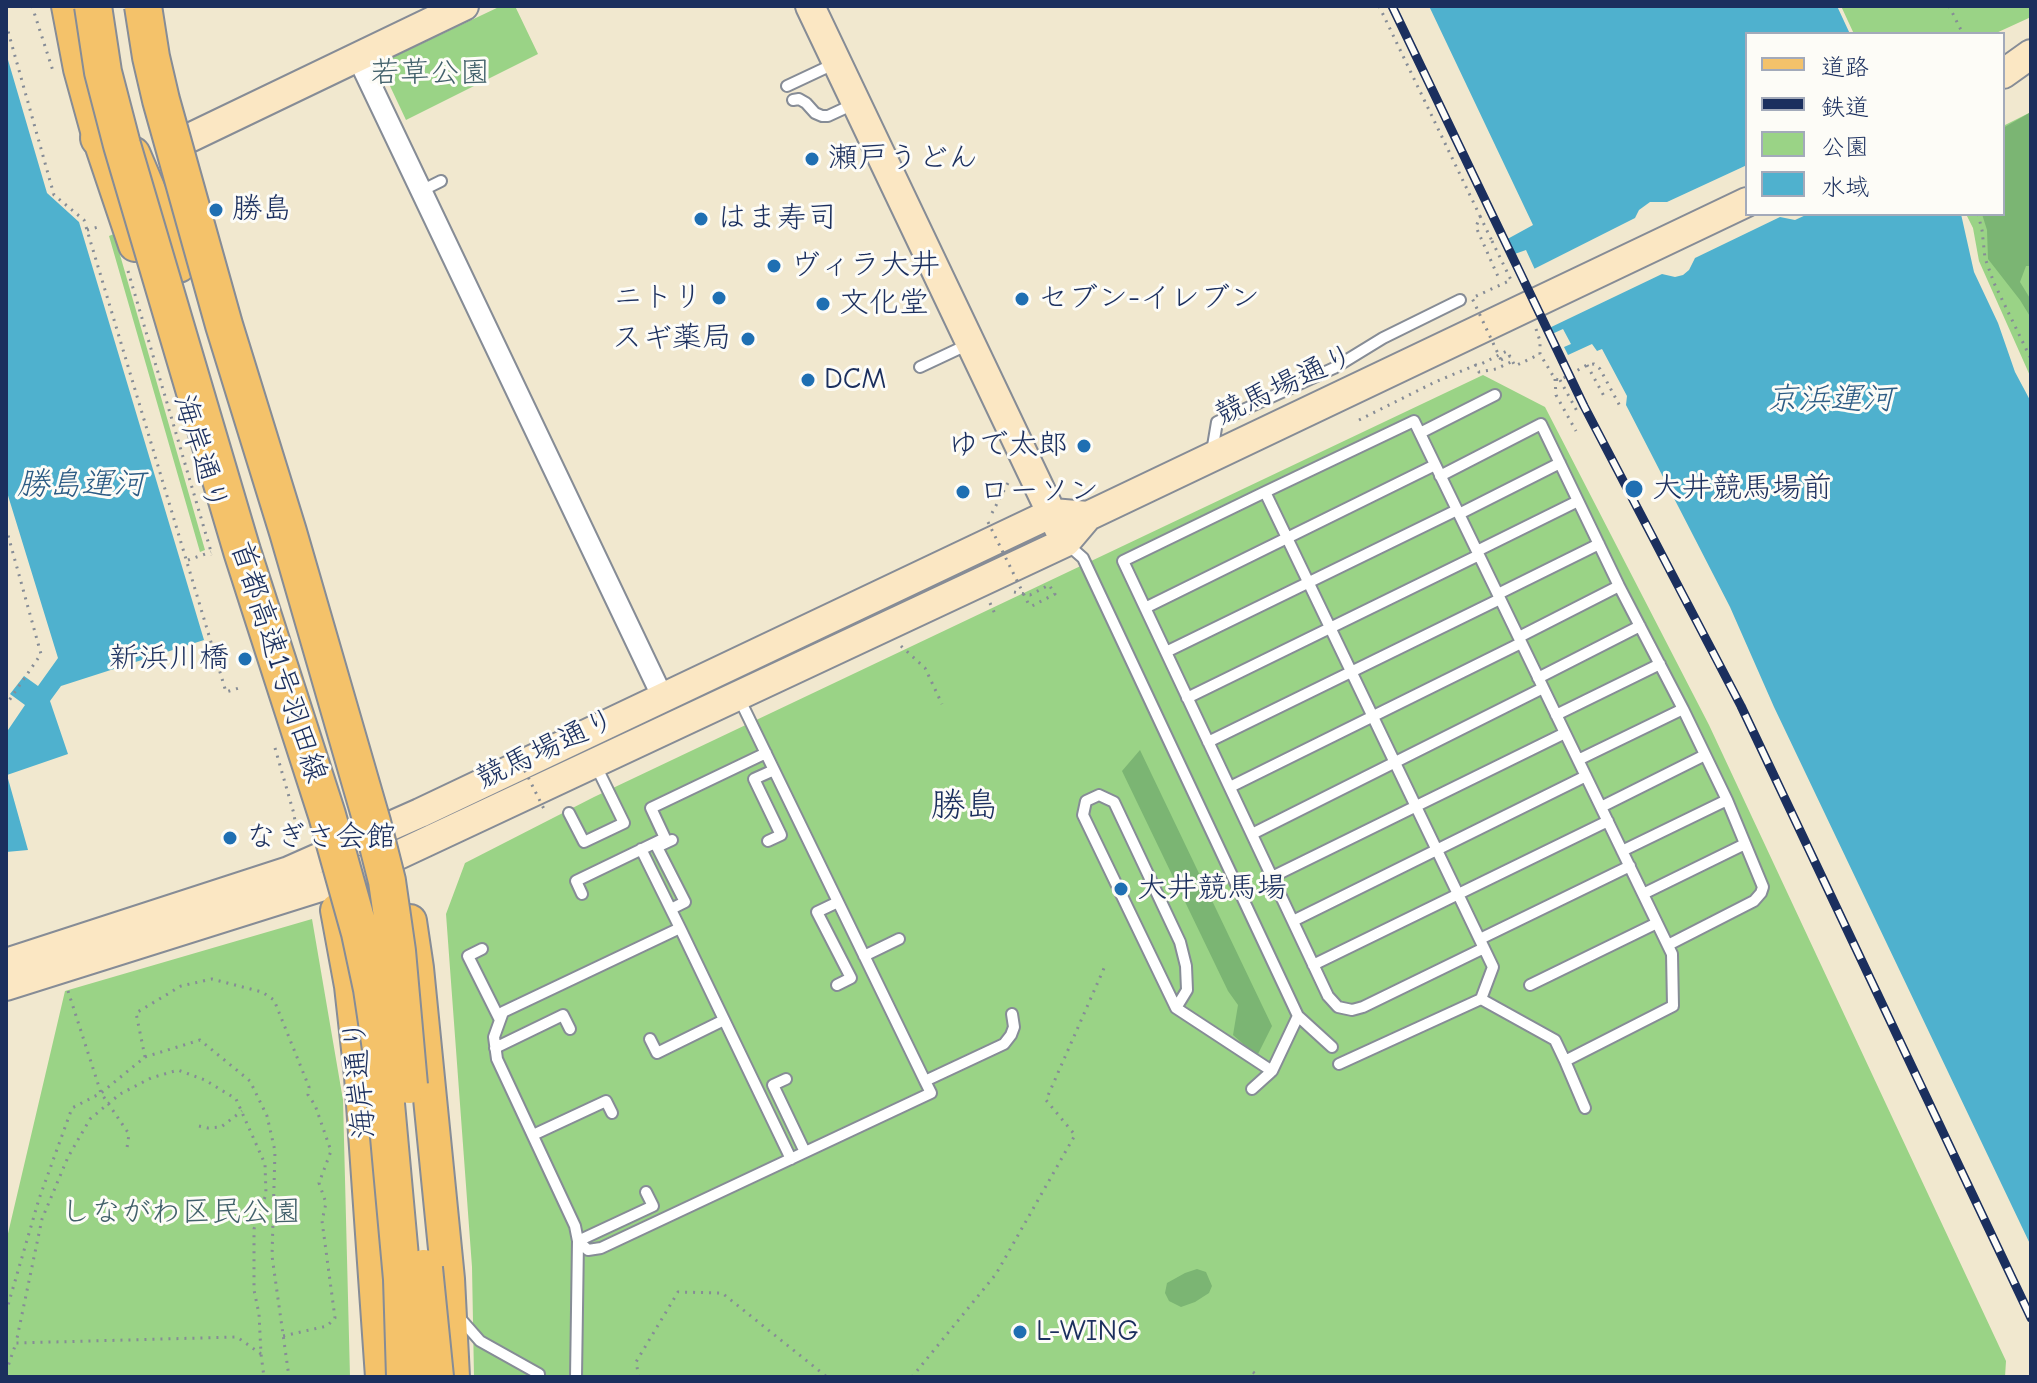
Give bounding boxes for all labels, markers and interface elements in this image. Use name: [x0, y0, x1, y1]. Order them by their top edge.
legend: [1745, 32, 2005, 216]
text: 道路: [1821, 53, 1869, 81]
park label: 若草公園: [370, 56, 490, 92]
text: 鉄道: [1821, 93, 1869, 121]
text: 公園: [1821, 133, 1869, 161]
place label: 瀬戸うどん: [828, 141, 978, 177]
marker: 瀬戸うどん: [803, 150, 821, 168]
text: 水域: [1821, 173, 1869, 201]
place label: 勝島: [232, 192, 292, 228]
marker: 勝島: [207, 201, 225, 219]
place label: はま寿司: [717, 201, 837, 237]
marker: はま寿司: [692, 210, 710, 228]
place label: ヴィラ大井: [790, 248, 940, 284]
marker: ヴィラ大井: [765, 257, 783, 275]
place label: ニトリ: [613, 280, 703, 316]
place label: セブン-イレブン: [1038, 281, 1260, 317]
place label: 文化堂: [839, 286, 929, 322]
marker: ニトリ: [710, 289, 728, 307]
marker: セブン-イレブン: [1013, 290, 1031, 308]
marker: 文化堂: [814, 295, 832, 313]
place label: スギ薬局: [612, 321, 732, 357]
marker: スギ薬局: [739, 330, 757, 348]
street label: 競馬場通り: [1209, 337, 1361, 433]
place label: DCM: [824, 362, 886, 398]
marker: DCM: [799, 371, 817, 389]
water label: 京浜運河: [1766, 381, 1894, 419]
street label: 海岸通り: [165, 390, 235, 516]
place label: ゆで太郎: [948, 428, 1068, 464]
marker: ゆで太郎: [1075, 437, 1093, 455]
water label: 勝島運河: [17, 466, 145, 504]
place label: 大井競馬場前: [1652, 471, 1832, 507]
place label: ローソン: [979, 474, 1099, 510]
marker: 大井競馬場前: [1623, 478, 1645, 500]
marker: ローソン: [954, 483, 972, 501]
street label: 首都高速1号羽田線: [222, 537, 334, 787]
place label: 新浜川橋: [109, 641, 229, 677]
marker: 新浜川橋: [236, 650, 254, 668]
street label: 競馬場通り: [470, 701, 622, 797]
district label: 勝島: [931, 786, 999, 826]
place label: なぎさ会館: [246, 820, 396, 856]
marker: なぎさ会館: [221, 829, 239, 847]
place label: 大井競馬場: [1137, 871, 1287, 907]
marker: 大井競馬場: [1112, 880, 1130, 898]
street label: 海岸通り: [337, 1018, 383, 1140]
park label: しながわ区民公園: [61, 1195, 301, 1231]
place label: L-WING: [1036, 1314, 1139, 1350]
marker: L-WING: [1011, 1323, 1029, 1341]

